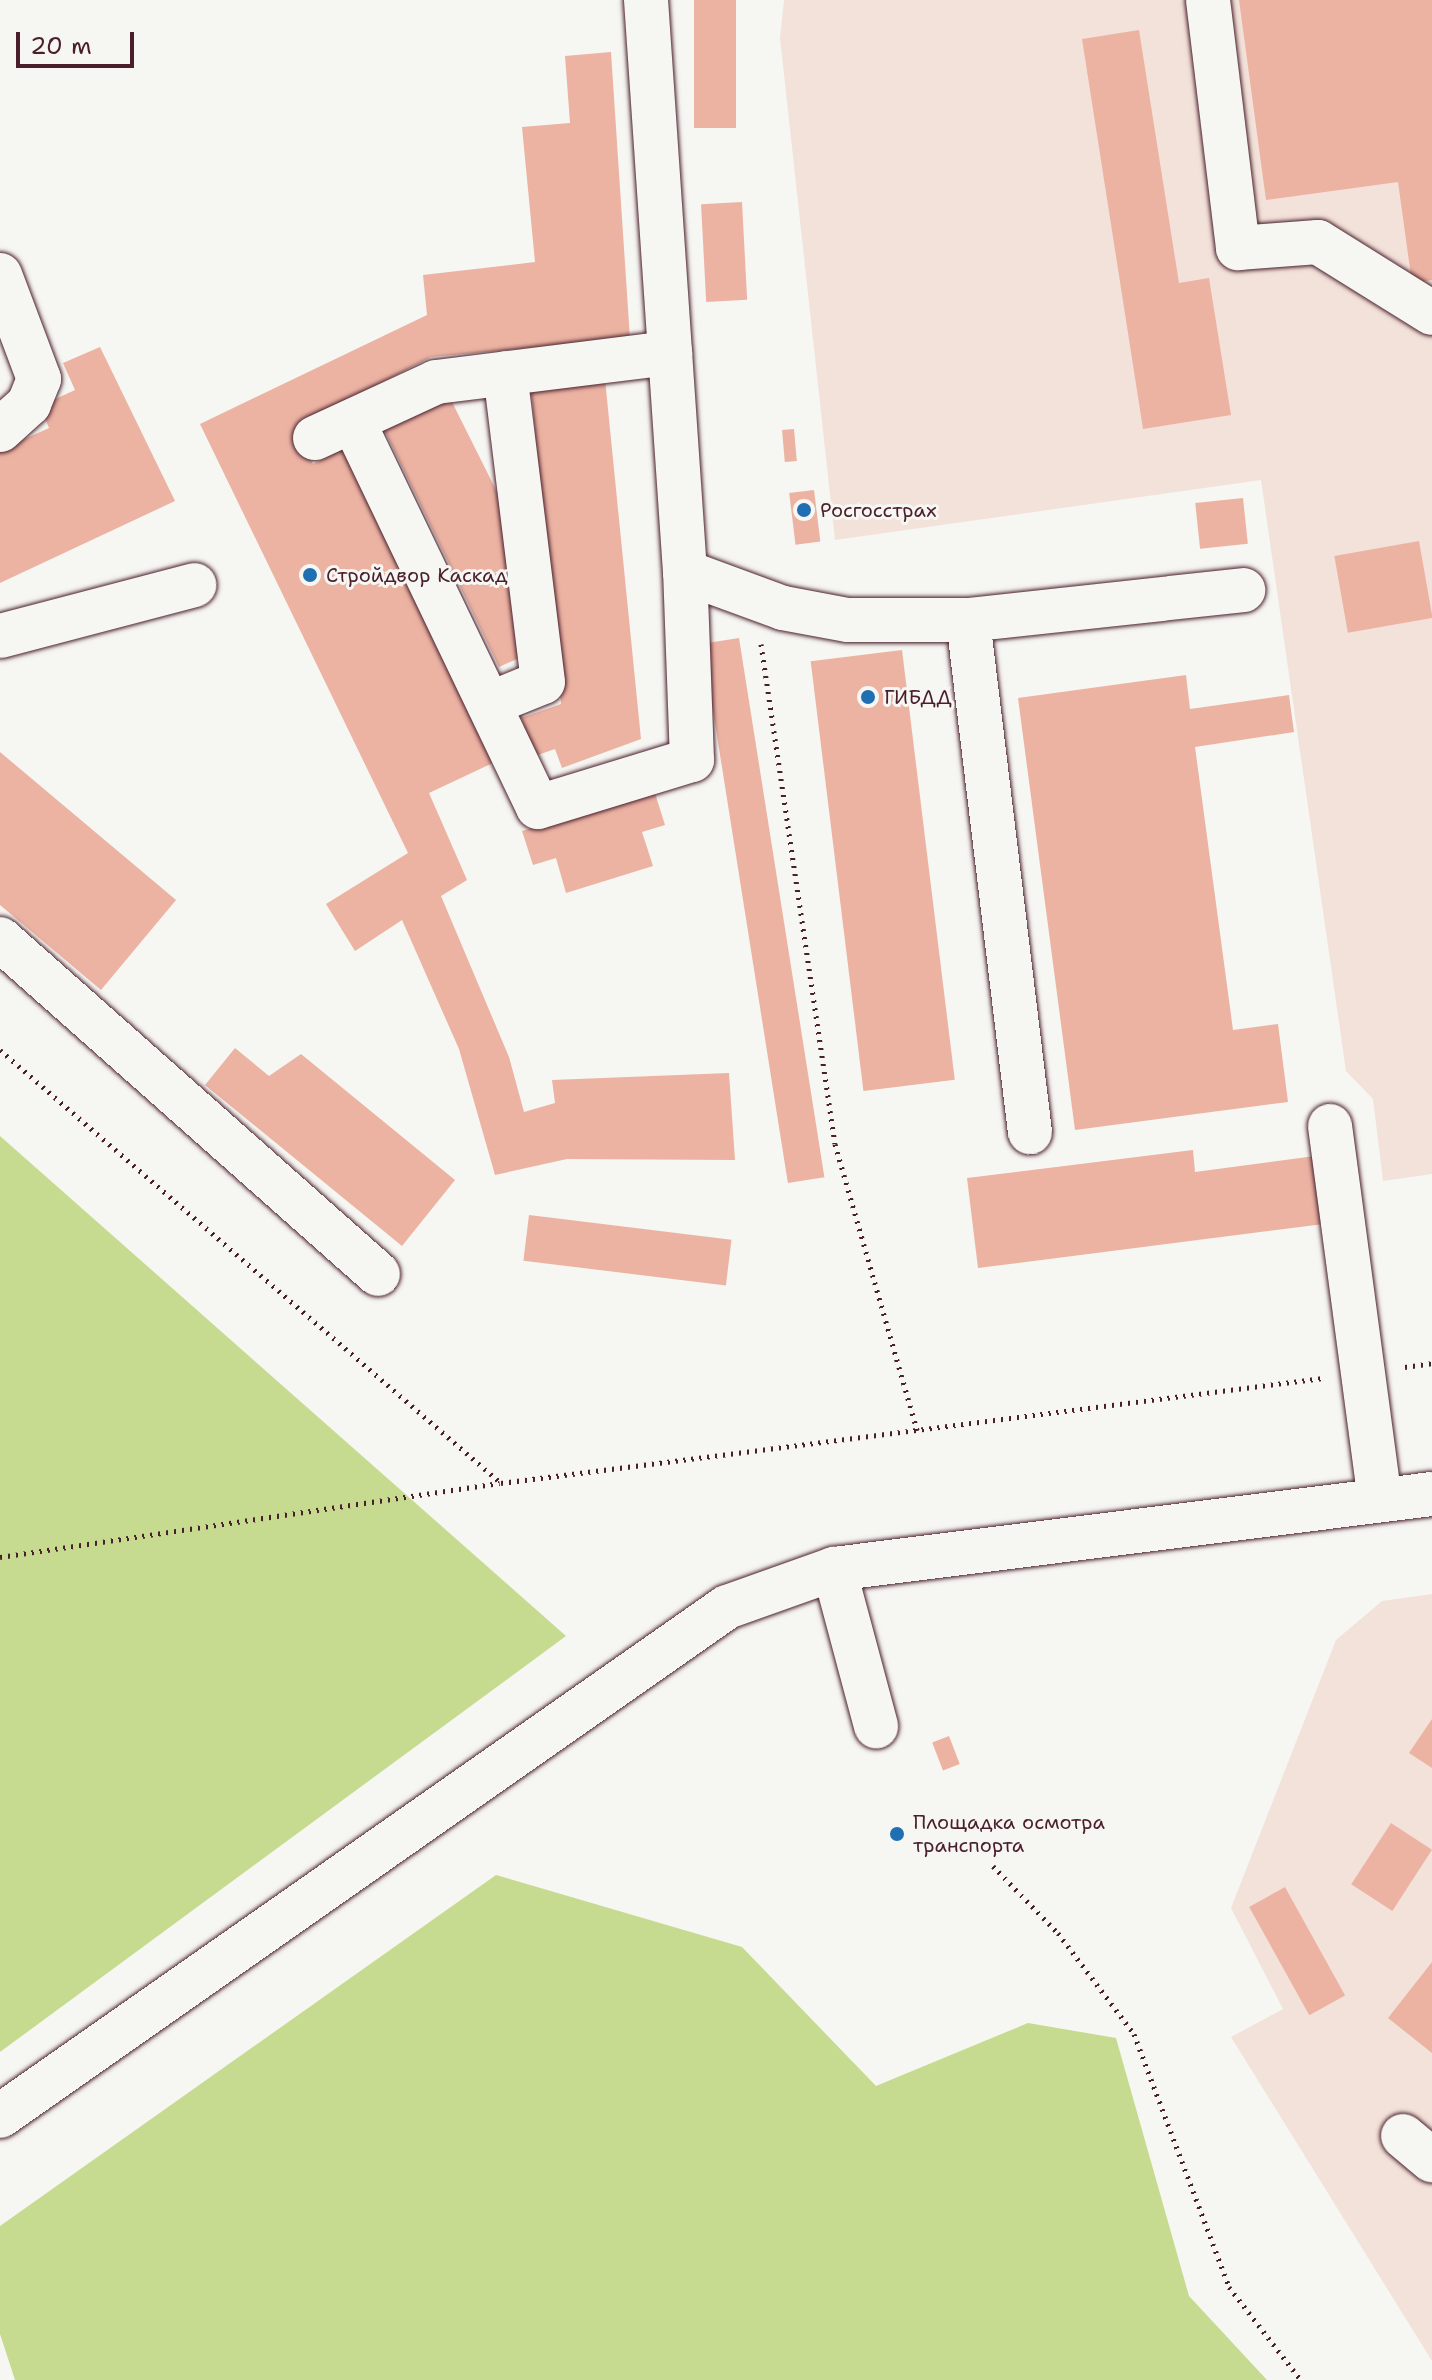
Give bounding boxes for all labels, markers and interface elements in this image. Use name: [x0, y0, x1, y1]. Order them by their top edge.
scale bar: [20, 16, 138, 66]
text: 20 m: [30, 30, 92, 62]
place label: Росгосстрах: [820, 498, 937, 522]
marker: Росгосстрах: [795, 501, 813, 519]
place label: Стройдвор Каскад: [326, 563, 508, 587]
marker: Стройдвор Каскад: [301, 566, 319, 584]
place label: ГИБДД: [884, 685, 951, 709]
marker: ГИБДД: [859, 688, 877, 706]
place label: Площадка осмотра транспорта: [913, 1810, 1105, 1857]
marker: Площадка осмотра транспорта: [888, 1825, 906, 1843]

